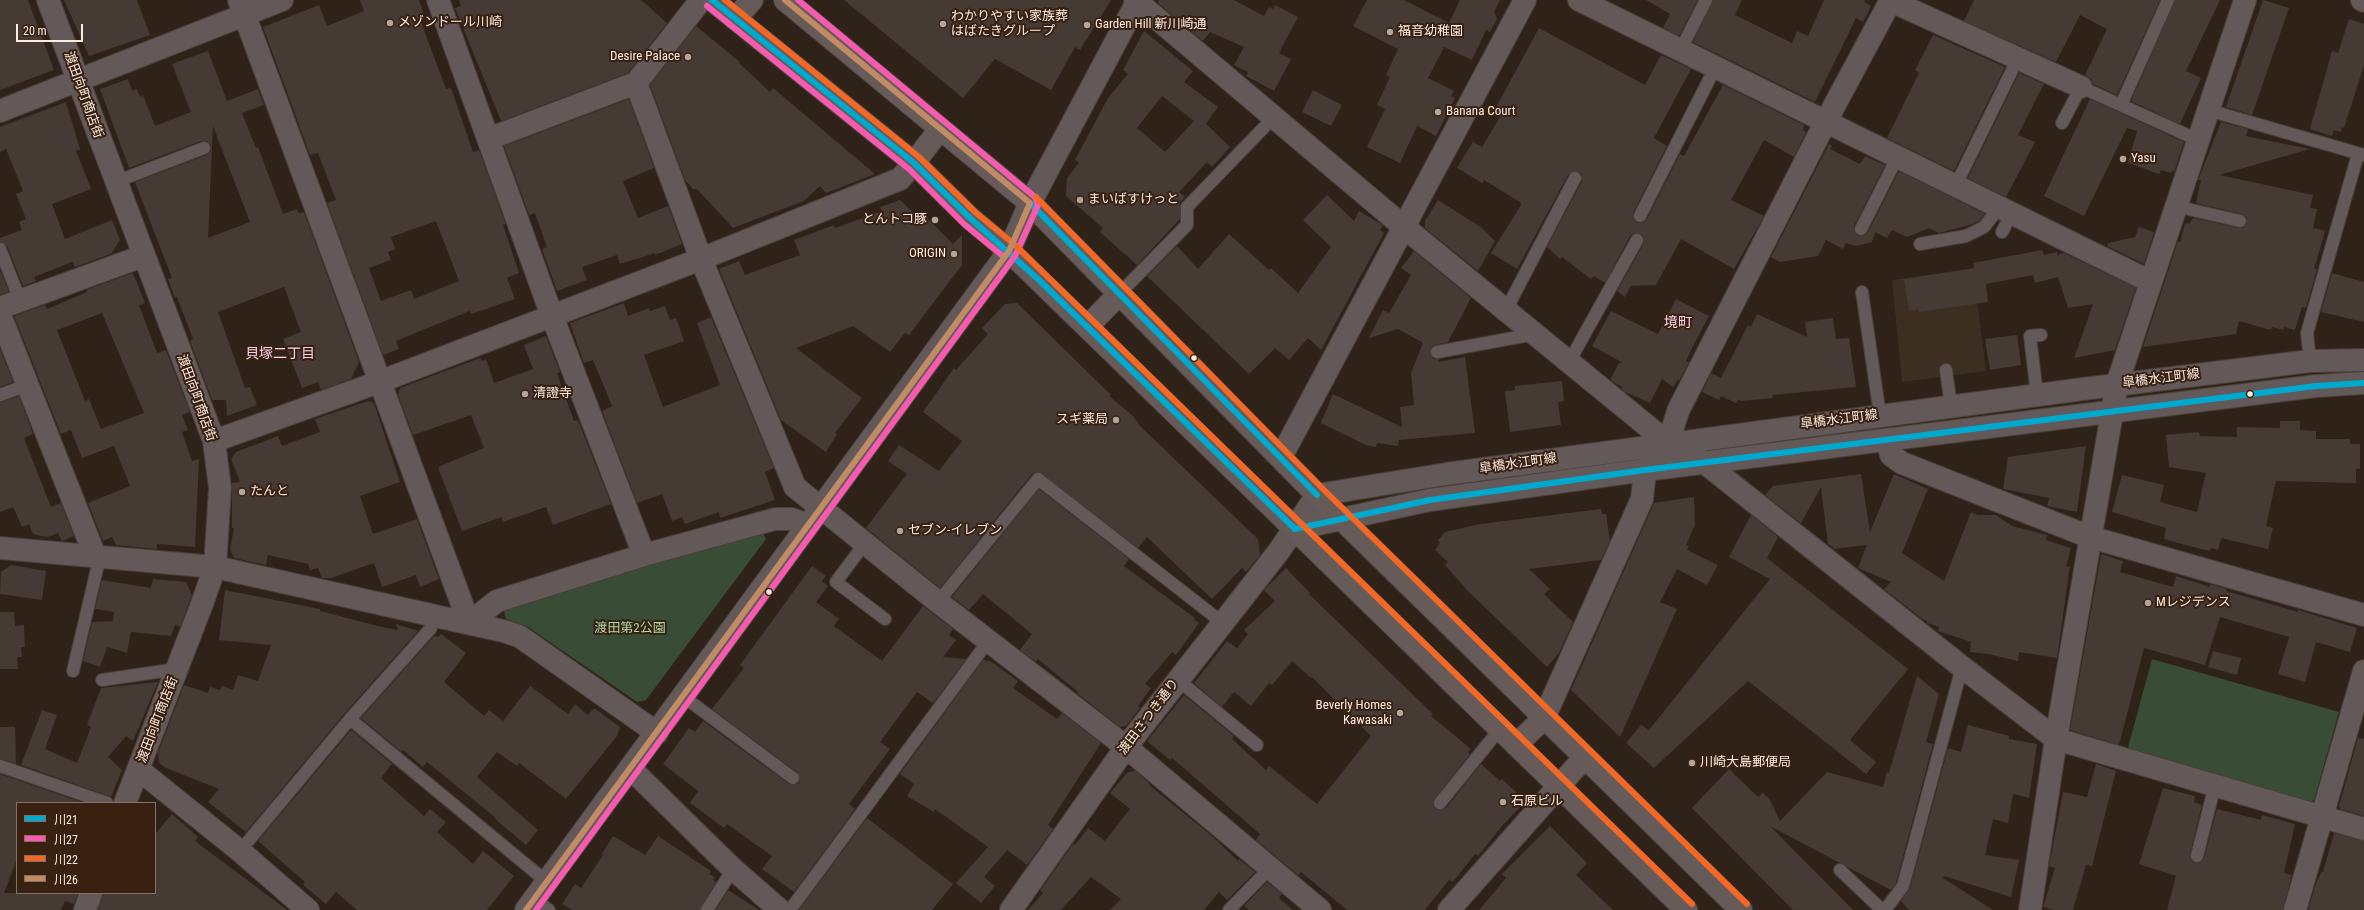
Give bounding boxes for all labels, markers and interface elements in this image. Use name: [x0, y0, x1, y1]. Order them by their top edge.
place label: わかりやすい家族葬 はばたきグループ: [951, 9, 1068, 40]
place label: メゾンドール川崎: [398, 15, 502, 31]
scale bar: [18, 16, 85, 42]
place label: Garden Hill 新川崎通: [1095, 17, 1207, 33]
marker: メゾンドール川崎: [385, 18, 395, 28]
marker: わかりやすい家族葬 はばたきグループ: [938, 19, 948, 29]
marker: Garden Hill 新川崎通: [1082, 20, 1092, 30]
text: 20 m: [23, 24, 47, 38]
place label: 福音幼稚園: [1398, 24, 1463, 40]
marker: 福音幼稚園: [1385, 27, 1395, 37]
place label: Desire Palace: [610, 49, 680, 65]
street label: 渡田向町商店街: [60, 50, 106, 140]
marker: Desire Palace: [683, 52, 693, 62]
place label: Banana Court: [1446, 104, 1516, 120]
marker: Banana Court: [1433, 107, 1443, 117]
place label: Yasu: [2131, 151, 2156, 167]
marker: Yasu: [2118, 154, 2128, 164]
place label: まいばすけっと: [1088, 192, 1179, 208]
marker: まいばすけっと: [1075, 195, 1085, 205]
place label: とんトコ豚: [862, 212, 927, 228]
marker: とんトコ豚: [930, 215, 940, 225]
place label: ORIGIN: [909, 246, 946, 262]
marker: ORIGIN: [949, 249, 959, 259]
district label: 境町: [1664, 315, 1692, 331]
district label: 貝塚二丁目: [245, 346, 315, 362]
street label: 渡田向町商店街: [173, 353, 219, 443]
unlabelled marker: [1189, 353, 1199, 363]
street label: 皐橋水江町線: [2121, 367, 2201, 391]
place label: 清證寺: [533, 386, 572, 402]
marker: 清證寺: [520, 389, 530, 399]
unlabelled marker: [2245, 389, 2255, 399]
street label: 皐橋水江町線: [1799, 408, 1879, 432]
place label: スギ薬局: [1056, 412, 1108, 428]
marker: スギ薬局: [1111, 415, 1121, 425]
street label: 皐橋水江町線: [1478, 451, 1558, 477]
place label: たんと: [250, 484, 289, 500]
marker: たんと: [237, 487, 247, 497]
place label: セブン-イレブン: [908, 523, 1002, 539]
marker: セブン-イレブン: [895, 526, 905, 536]
unlabelled marker: [764, 587, 774, 597]
place label: Mレジデンス: [2156, 595, 2231, 611]
marker: Mレジデンス: [2143, 598, 2153, 608]
park label: 渡田第2公園: [594, 621, 666, 637]
street label: 渡田向町商店街: [134, 675, 182, 765]
street label: 渡田さつき通り: [1115, 676, 1183, 758]
place label: Beverly Homes Kawasaki: [1316, 698, 1392, 729]
marker: Beverly Homes Kawasaki: [1395, 708, 1405, 718]
place label: 川崎大島郵便局: [1700, 755, 1791, 771]
marker: 川崎大島郵便局: [1687, 758, 1697, 768]
place label: 石原ビル: [1511, 794, 1563, 810]
marker: 石原ビル: [1498, 797, 1508, 807]
legend: [16, 802, 156, 894]
text: 川21: [54, 813, 78, 827]
text: 川27: [54, 833, 78, 847]
text: 川22: [54, 853, 78, 867]
text: 川26: [54, 873, 78, 887]

